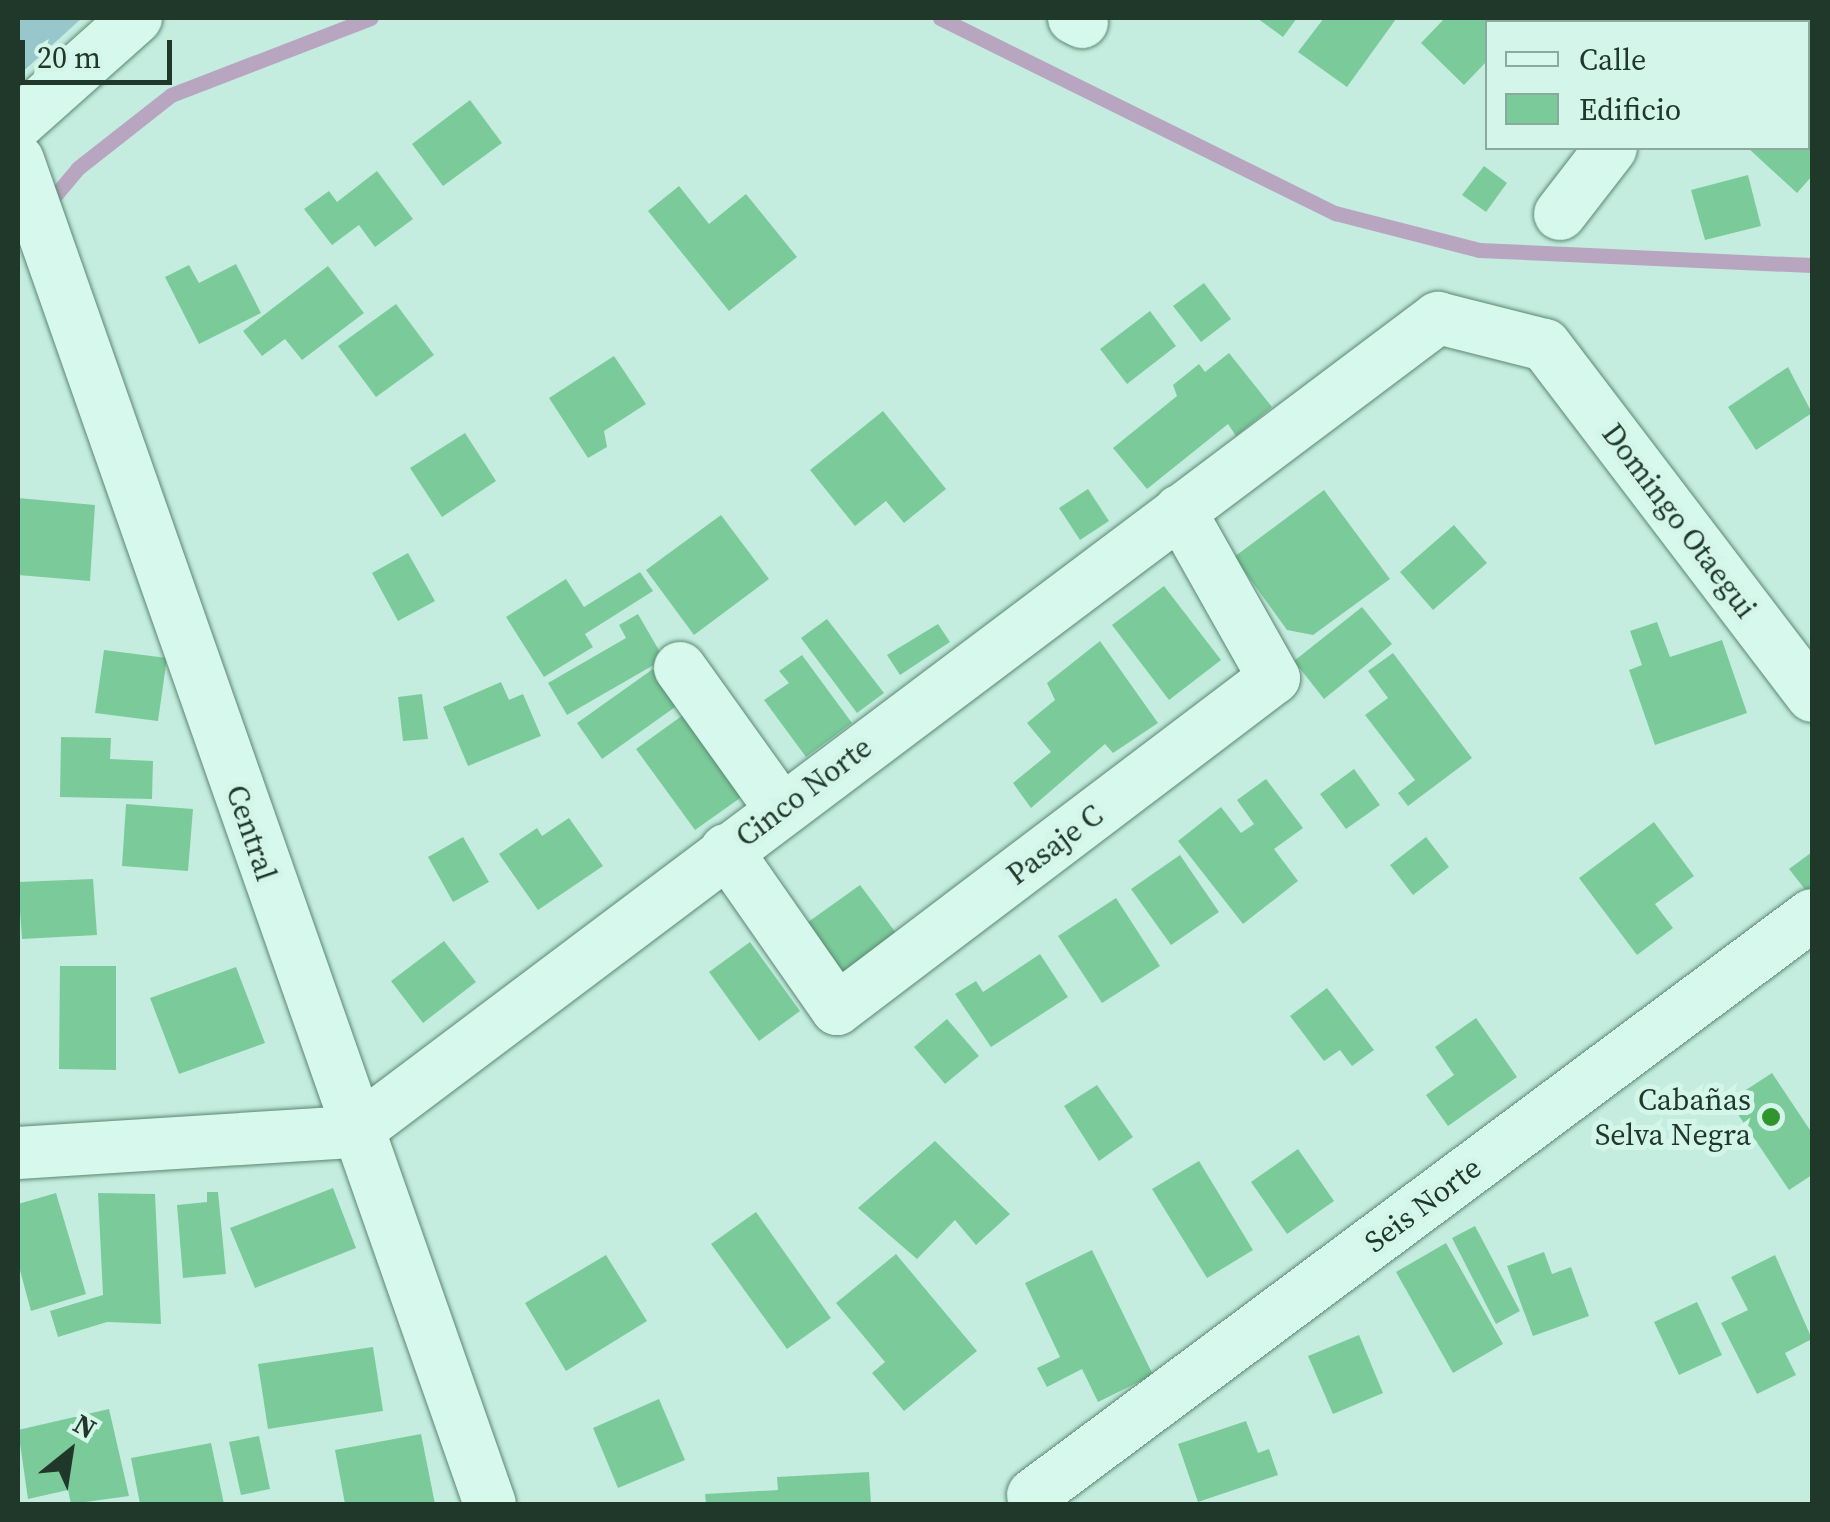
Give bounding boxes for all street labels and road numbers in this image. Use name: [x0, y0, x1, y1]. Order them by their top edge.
street label: Domingo Otaegui: [1594, 417, 1764, 625]
street label: Cinco Norte: [729, 729, 879, 855]
street label: Central: [218, 781, 284, 885]
street label: Pasaje C: [1000, 797, 1110, 893]
street label: Seis Norte: [1358, 1150, 1488, 1260]

